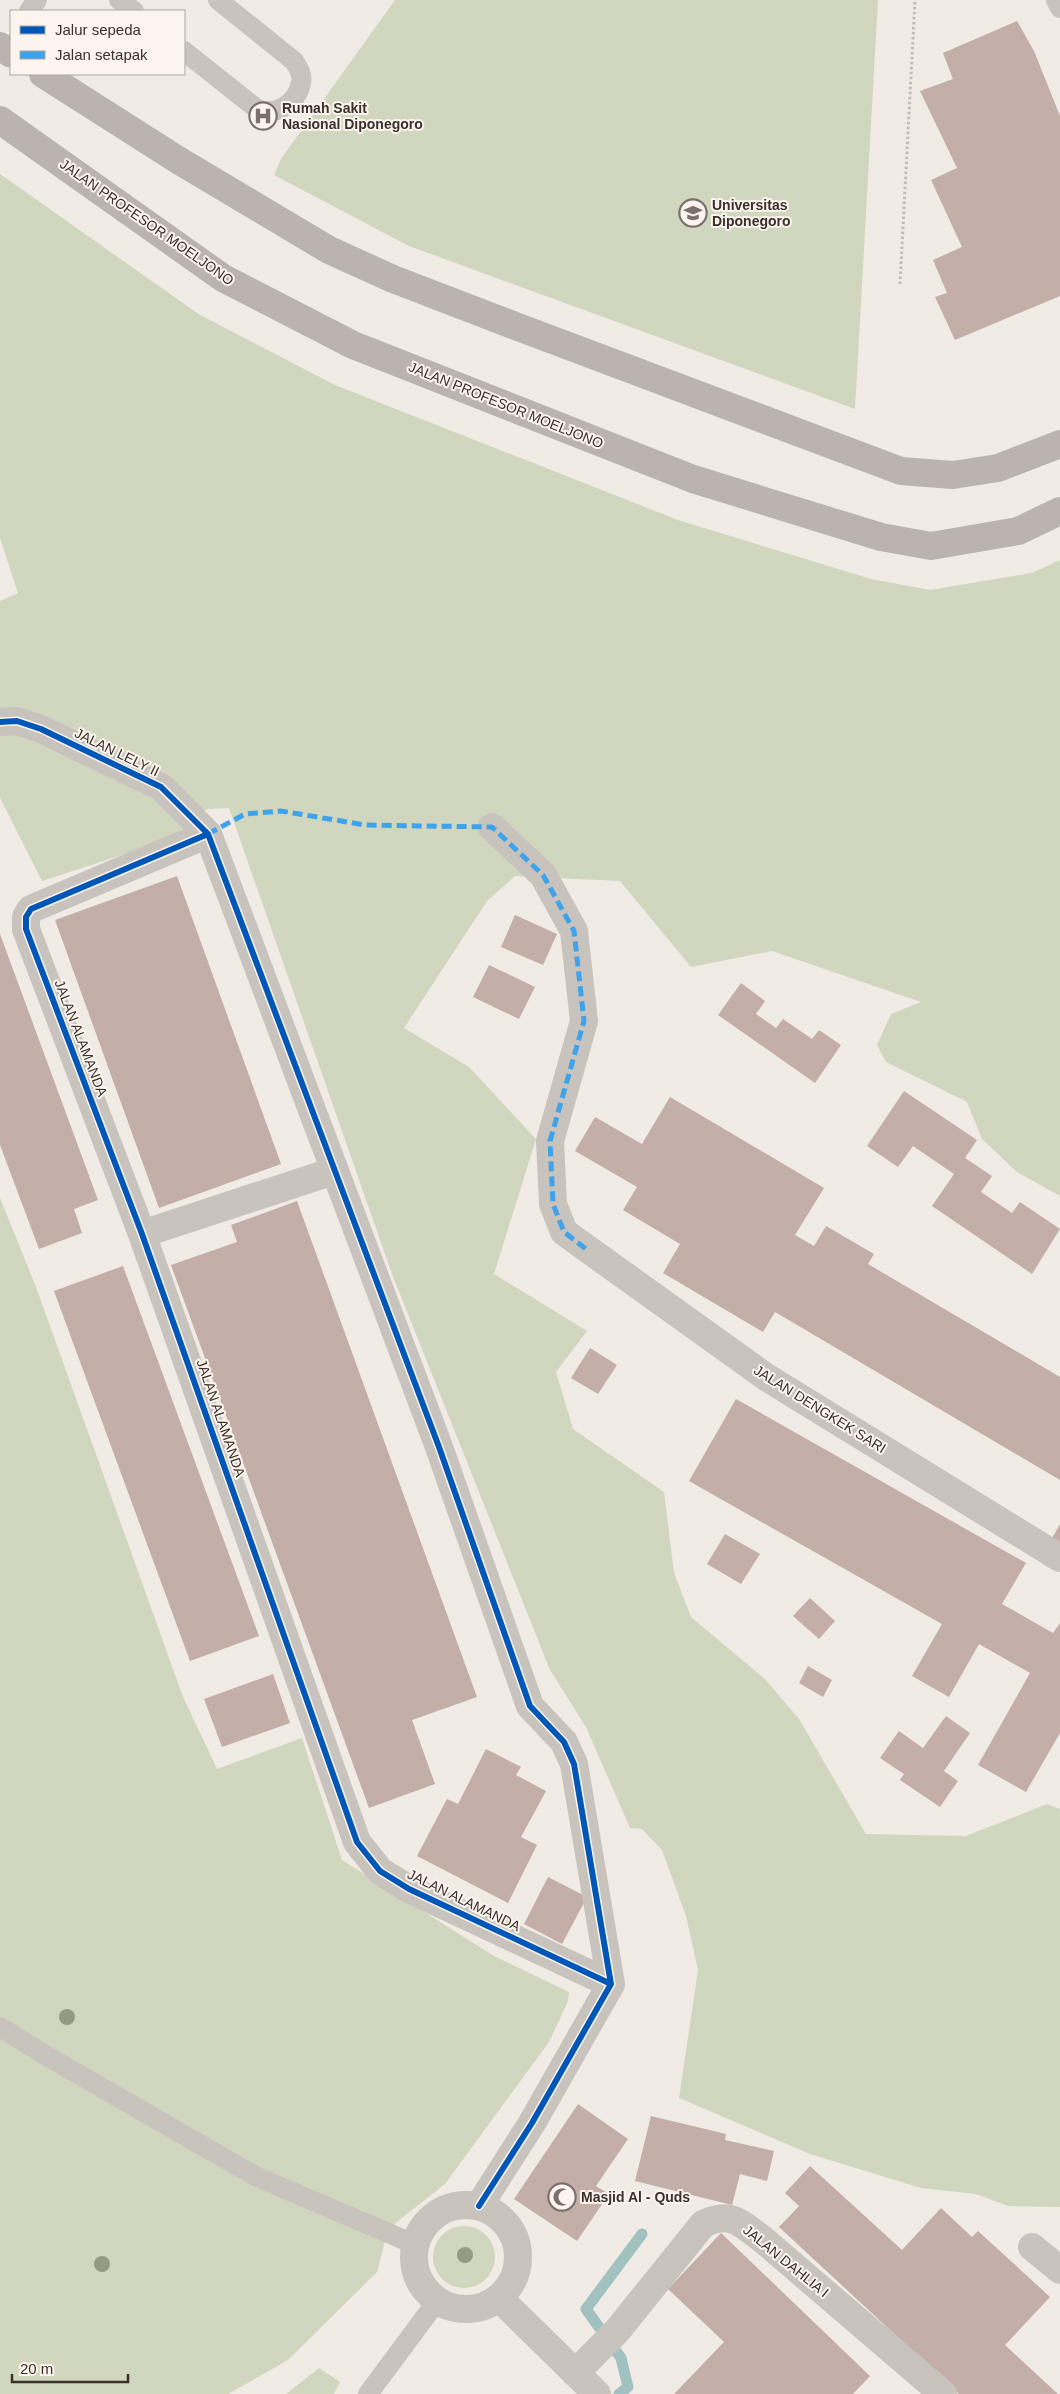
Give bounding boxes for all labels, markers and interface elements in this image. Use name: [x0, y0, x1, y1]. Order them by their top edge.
legend: [10, 10, 185, 75]
text: Jalur sepeda: [55, 21, 142, 38]
text: Jalan setapak: [55, 46, 148, 63]
place label: Rumah Sakit Nasional Diponegoro: [282, 100, 423, 132]
hospital icon: Rumah Sakit Nasional Diponegoro: [248, 101, 278, 131]
street label: JALAN PROFESOR MOELJONO: [57, 156, 237, 288]
place label: Universitas Diponegoro: [712, 197, 791, 229]
school or university icon: Universitas Diponegoro: [678, 198, 708, 228]
street label: JALAN PROFESOR MOELJONO: [406, 359, 606, 452]
street label: JALAN LELY II: [72, 725, 162, 779]
street label: JALAN ALAMANDA: [51, 977, 111, 1099]
street label: JALAN ALAMANDA: [193, 1357, 249, 1480]
street label: JALAN DENGKEK SARI: [751, 1362, 889, 1456]
street label: JALAN ALAMANDA: [405, 1866, 524, 1935]
mosque icon: Masjid Al - Quds: [547, 2182, 577, 2212]
place label: Masjid Al - Quds: [581, 2189, 690, 2205]
street label: JALAN DAHLIA I: [740, 2222, 832, 2300]
scale bar: [12, 2352, 129, 2384]
text: 20 m: [20, 2360, 53, 2377]

